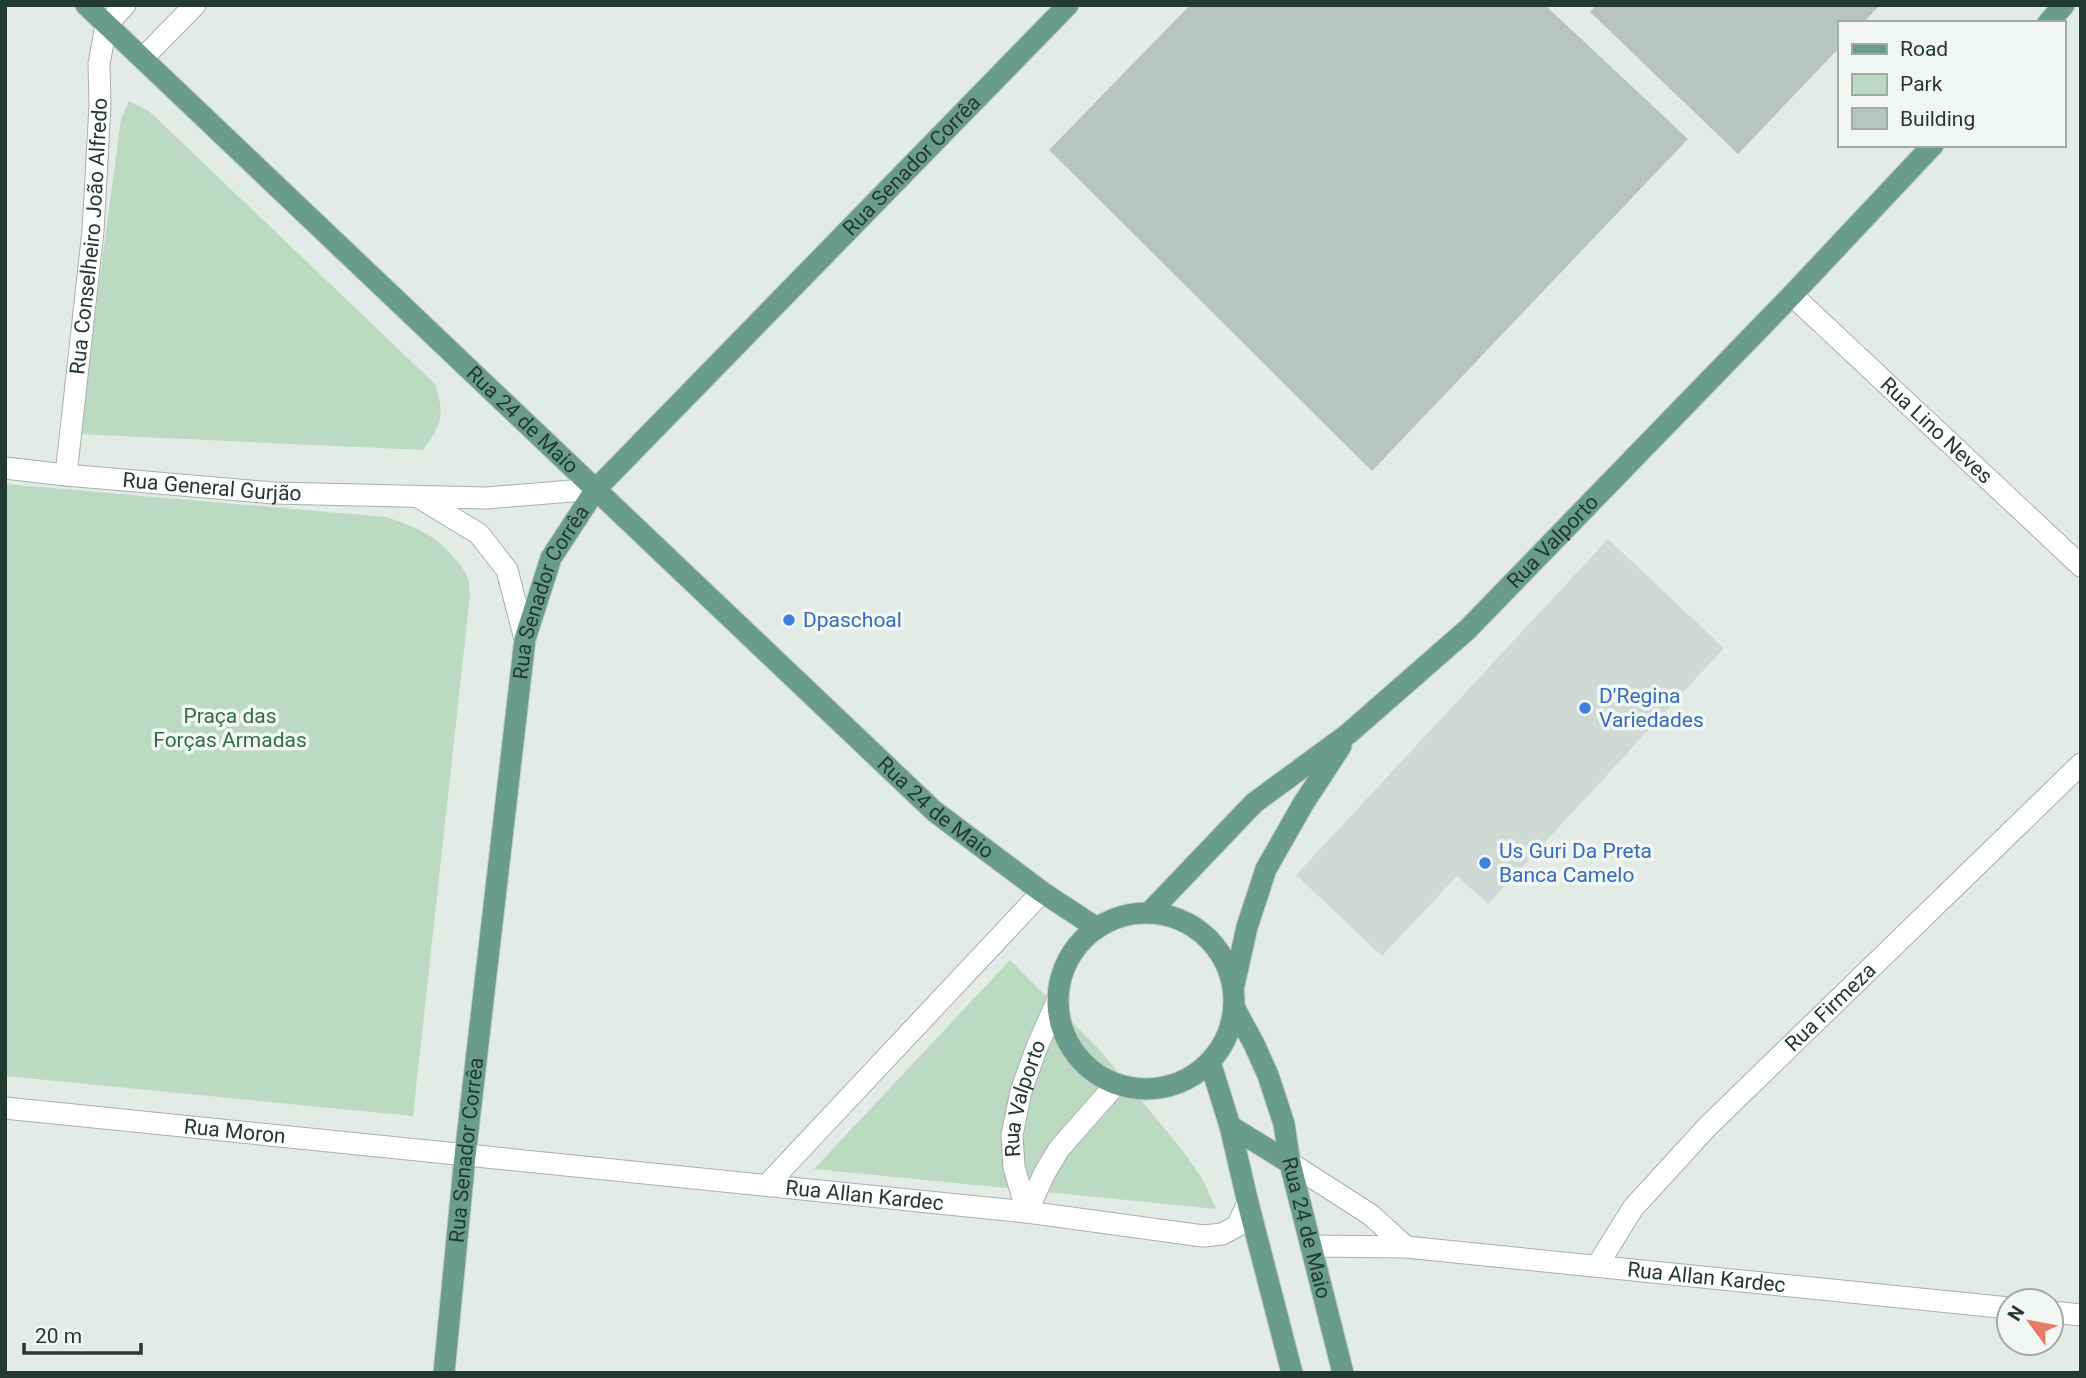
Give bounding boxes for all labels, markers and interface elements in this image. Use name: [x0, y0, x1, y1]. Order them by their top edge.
legend: [1838, 21, 2065, 147]
text: Road: [1900, 37, 1948, 61]
text: Park: [1900, 72, 1943, 96]
street label: Rua Senador Corrêa: [838, 90, 985, 240]
street label: Rua Conselheiro João Alfredo: [65, 98, 112, 376]
text: Building: [1900, 107, 1975, 131]
street label: Rua 24 de Maio: [461, 361, 583, 478]
street label: Rua Lino Neves: [1876, 372, 1997, 489]
street label: Rua General Gurjão: [122, 468, 302, 506]
street label: Rua Valporto: [1502, 490, 1604, 593]
street label: Rua Senador Corrêa: [508, 501, 594, 681]
place label: Dpaschoal: [803, 608, 902, 632]
marker: Dpaschoal: [781, 612, 797, 628]
place label: D'Regina Variedades: [1599, 684, 1704, 732]
marker: D'Regina Variedades: [1577, 700, 1593, 716]
park label: Praça das Forças Armadas: [153, 704, 307, 752]
street label: Rua 24 de Maio: [872, 752, 999, 864]
place label: Us Guri Da Preta Banca Camelo: [1499, 839, 1652, 887]
marker: Us Guri Da Preta Banca Camelo: [1477, 855, 1493, 871]
street label: Rua Firmeza: [1780, 958, 1881, 1056]
street label: Rua Valporto: [1000, 1036, 1051, 1158]
street label: Rua Senador Corrêa: [445, 1056, 488, 1244]
street label: Rua Moron: [183, 1114, 287, 1148]
street label: Rua 24 de Maio: [1277, 1155, 1336, 1301]
street label: Rua Allan Kardec: [784, 1175, 945, 1215]
street label: Rua Allan Kardec: [1626, 1257, 1787, 1297]
north arrow: [1995, 1287, 2065, 1357]
text: N: [2003, 1301, 2029, 1325]
scale bar: [24, 1312, 142, 1356]
text: 20 m: [35, 1324, 82, 1348]

